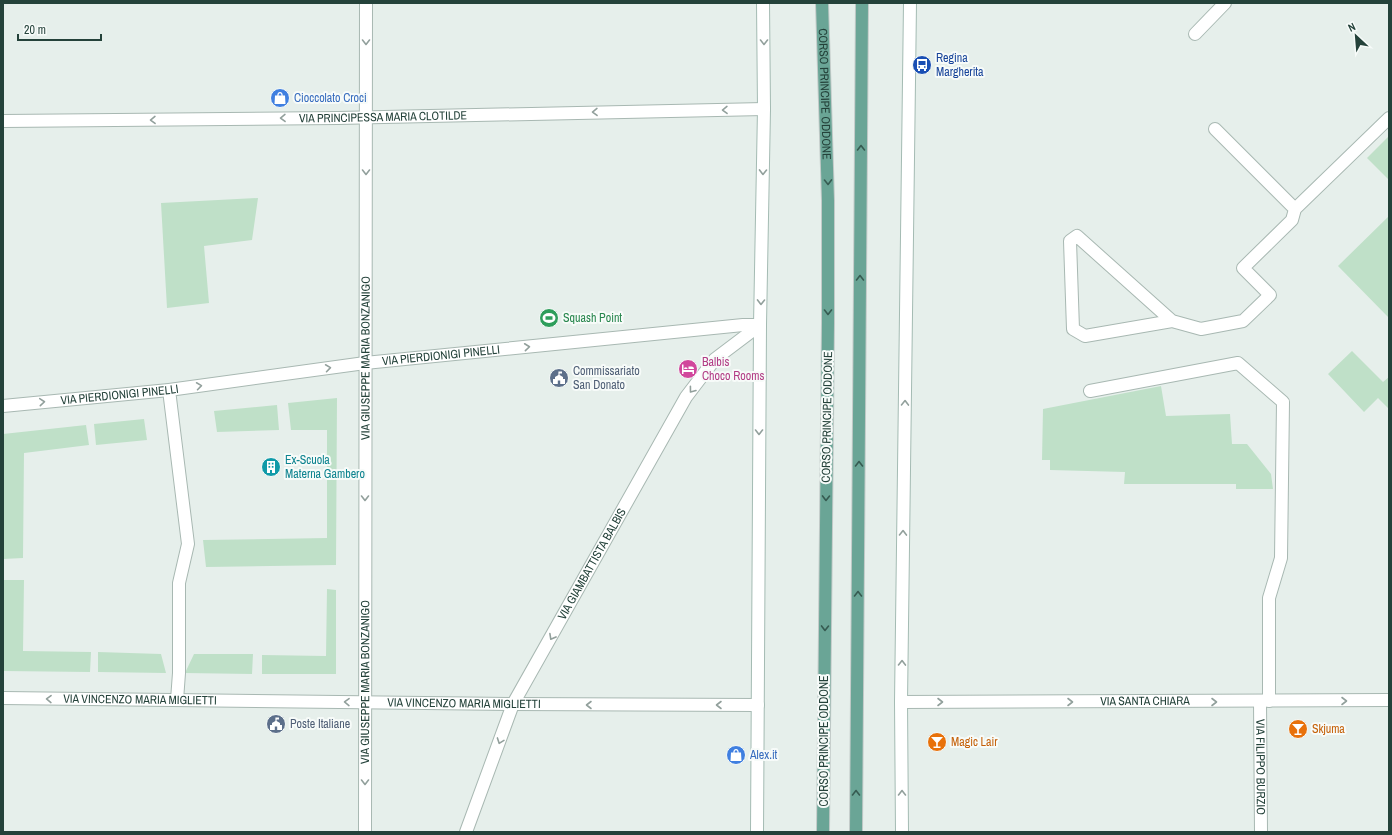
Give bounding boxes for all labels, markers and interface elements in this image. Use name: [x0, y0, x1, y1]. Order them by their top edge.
scale bar: [18, 16, 101, 42]
north arrow: [1336, 16, 1376, 56]
text: N: [1346, 19, 1358, 35]
text: 20 m: [24, 22, 46, 38]
street label: CORSO PRINCIPE ODDONE: [815, 28, 835, 160]
one-way arrow: [362, 39, 370, 45]
one-way arrow: [759, 39, 768, 45]
place label: Regina Margherita: [936, 50, 984, 80]
bus stop icon: Regina Margherita: [911, 54, 933, 76]
shop icon: Cioccolato Croci: [269, 87, 291, 109]
place label: Cioccolato Croci: [294, 90, 367, 106]
one-way arrow: [722, 106, 728, 114]
street label: VIA PRINCIPESSA MARIA CLOTILDE: [299, 107, 467, 126]
one-way arrow: [592, 108, 598, 116]
one-way arrow: [280, 114, 286, 122]
one-way arrow: [150, 116, 156, 124]
one-way arrow: [857, 145, 865, 151]
one-way arrow: [362, 169, 370, 175]
one-way arrow: [759, 169, 767, 175]
one-way arrow: [824, 179, 832, 185]
one-way arrow: [856, 275, 864, 281]
street label: VIA GIUSEPPE MARIA BONZANIGO: [357, 276, 374, 440]
one-way arrow: [756, 299, 765, 305]
sports icon: Squash Point: [538, 307, 560, 329]
one-way arrow: [824, 309, 832, 315]
place label: Squash Point: [563, 310, 622, 326]
street label: VIA PIERDIONIGI PINELLI: [381, 341, 501, 369]
one-way arrow: [524, 343, 530, 352]
street label: CORSO PRINCIPE ODDONE: [818, 351, 836, 483]
place label: Balbis Choco Rooms: [702, 354, 764, 384]
hotel icon: Balbis Choco Rooms: [677, 358, 699, 380]
place label: Commissariato San Donato: [573, 363, 640, 393]
one-way arrow: [325, 364, 331, 373]
public building icon: Commissariato San Donato: [548, 367, 570, 389]
street label: VIA PIERDIONIGI PINELLI: [60, 381, 179, 408]
one-way arrow: [196, 382, 202, 391]
one-way arrow: [690, 385, 697, 392]
one-way arrow: [39, 398, 45, 407]
one-way arrow: [901, 400, 909, 406]
one-way arrow: [755, 429, 764, 435]
place label: Ex-Scuola Materna Gambero: [285, 452, 365, 482]
building icon: Ex-Scuola Materna Gambero: [260, 456, 282, 478]
one-way arrow: [855, 461, 863, 467]
one-way arrow: [361, 495, 369, 501]
one-way arrow: [822, 495, 830, 501]
street label: VIA GIAMBATTISTA BALBIS: [554, 505, 630, 623]
one-way arrow: [899, 530, 907, 536]
one-way arrow: [854, 591, 862, 597]
street label: VIA GIUSEPPE MARIA BONZANIGO: [357, 600, 373, 764]
one-way arrow: [821, 625, 829, 631]
one-way arrow: [549, 632, 556, 640]
one-way arrow: [898, 660, 906, 666]
street label: CORSO PRINCIPE ODDONE: [816, 675, 832, 807]
street label: VIA VINCENZO MARIA MIGLIETTI: [63, 691, 217, 709]
street label: VIA SANTA CHIARA: [1100, 693, 1190, 709]
one-way arrow: [46, 695, 52, 703]
street label: VIA VINCENZO MARIA MIGLIETTI: [387, 695, 541, 712]
one-way arrow: [1341, 697, 1347, 705]
one-way arrow: [344, 698, 350, 706]
one-way arrow: [937, 698, 943, 706]
one-way arrow: [1067, 698, 1073, 706]
one-way arrow: [1211, 698, 1217, 706]
one-way arrow: [586, 701, 592, 709]
one-way arrow: [716, 701, 722, 709]
public building icon: Poste Italiane: [265, 713, 287, 735]
place label: Poste Italiane: [290, 716, 350, 732]
bar icon: Skjuma: [1287, 718, 1309, 740]
street label: VIA FILIPPO BURZIO: [1252, 719, 1269, 815]
place label: Skjuma: [1312, 721, 1345, 737]
bar icon: Magic Lair: [926, 731, 948, 753]
place label: Magic Lair: [951, 734, 998, 750]
one-way arrow: [496, 737, 505, 744]
shop icon: Alex.it: [725, 744, 747, 766]
place label: Alex.it: [749, 747, 778, 763]
one-way arrow: [361, 779, 369, 785]
one-way arrow: [852, 790, 860, 796]
one-way arrow: [898, 790, 906, 796]

